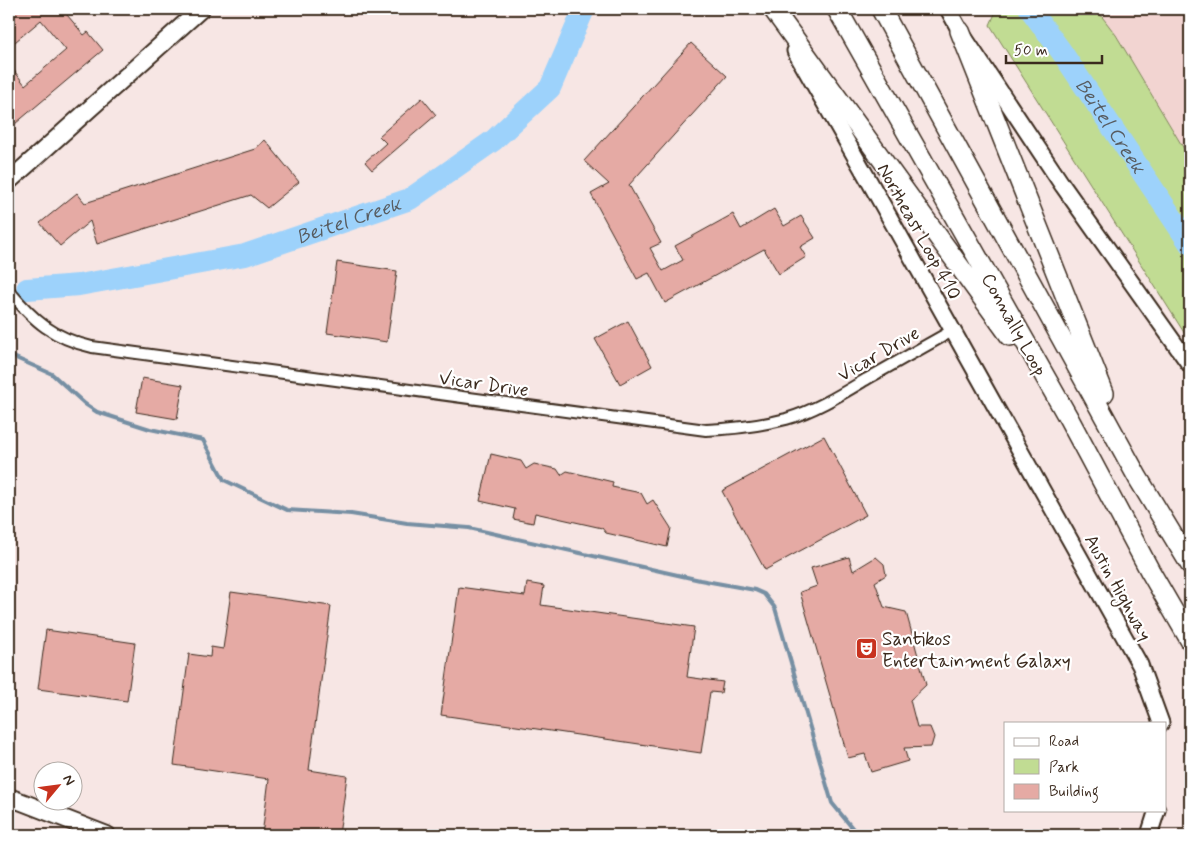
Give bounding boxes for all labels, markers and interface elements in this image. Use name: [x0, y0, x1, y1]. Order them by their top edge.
scale bar: [1006, 32, 1103, 64]
text: 50 m: [1014, 41, 1048, 61]
water label: Beitel Creek: [1068, 74, 1152, 180]
street label: Northeast Loop 410: [871, 159, 967, 304]
water label: Beitel Creek: [293, 191, 405, 252]
street label: Connally Loop: [975, 269, 1052, 381]
street label: Vicar Drive: [833, 321, 924, 388]
street label: Vicar Drive: [437, 366, 530, 403]
street label: Austin Highway: [1076, 530, 1157, 646]
place label: Santikos Entertainment Galaxy: [882, 627, 1071, 674]
theatre icon: Santikos Entertainment Galaxy: [854, 637, 878, 661]
legend: [1004, 722, 1166, 812]
text: Road: [1049, 732, 1079, 752]
text: Park: [1049, 758, 1079, 778]
north arrow: [32, 762, 82, 812]
text: N: [58, 772, 79, 789]
text: Building: [1049, 782, 1099, 803]

